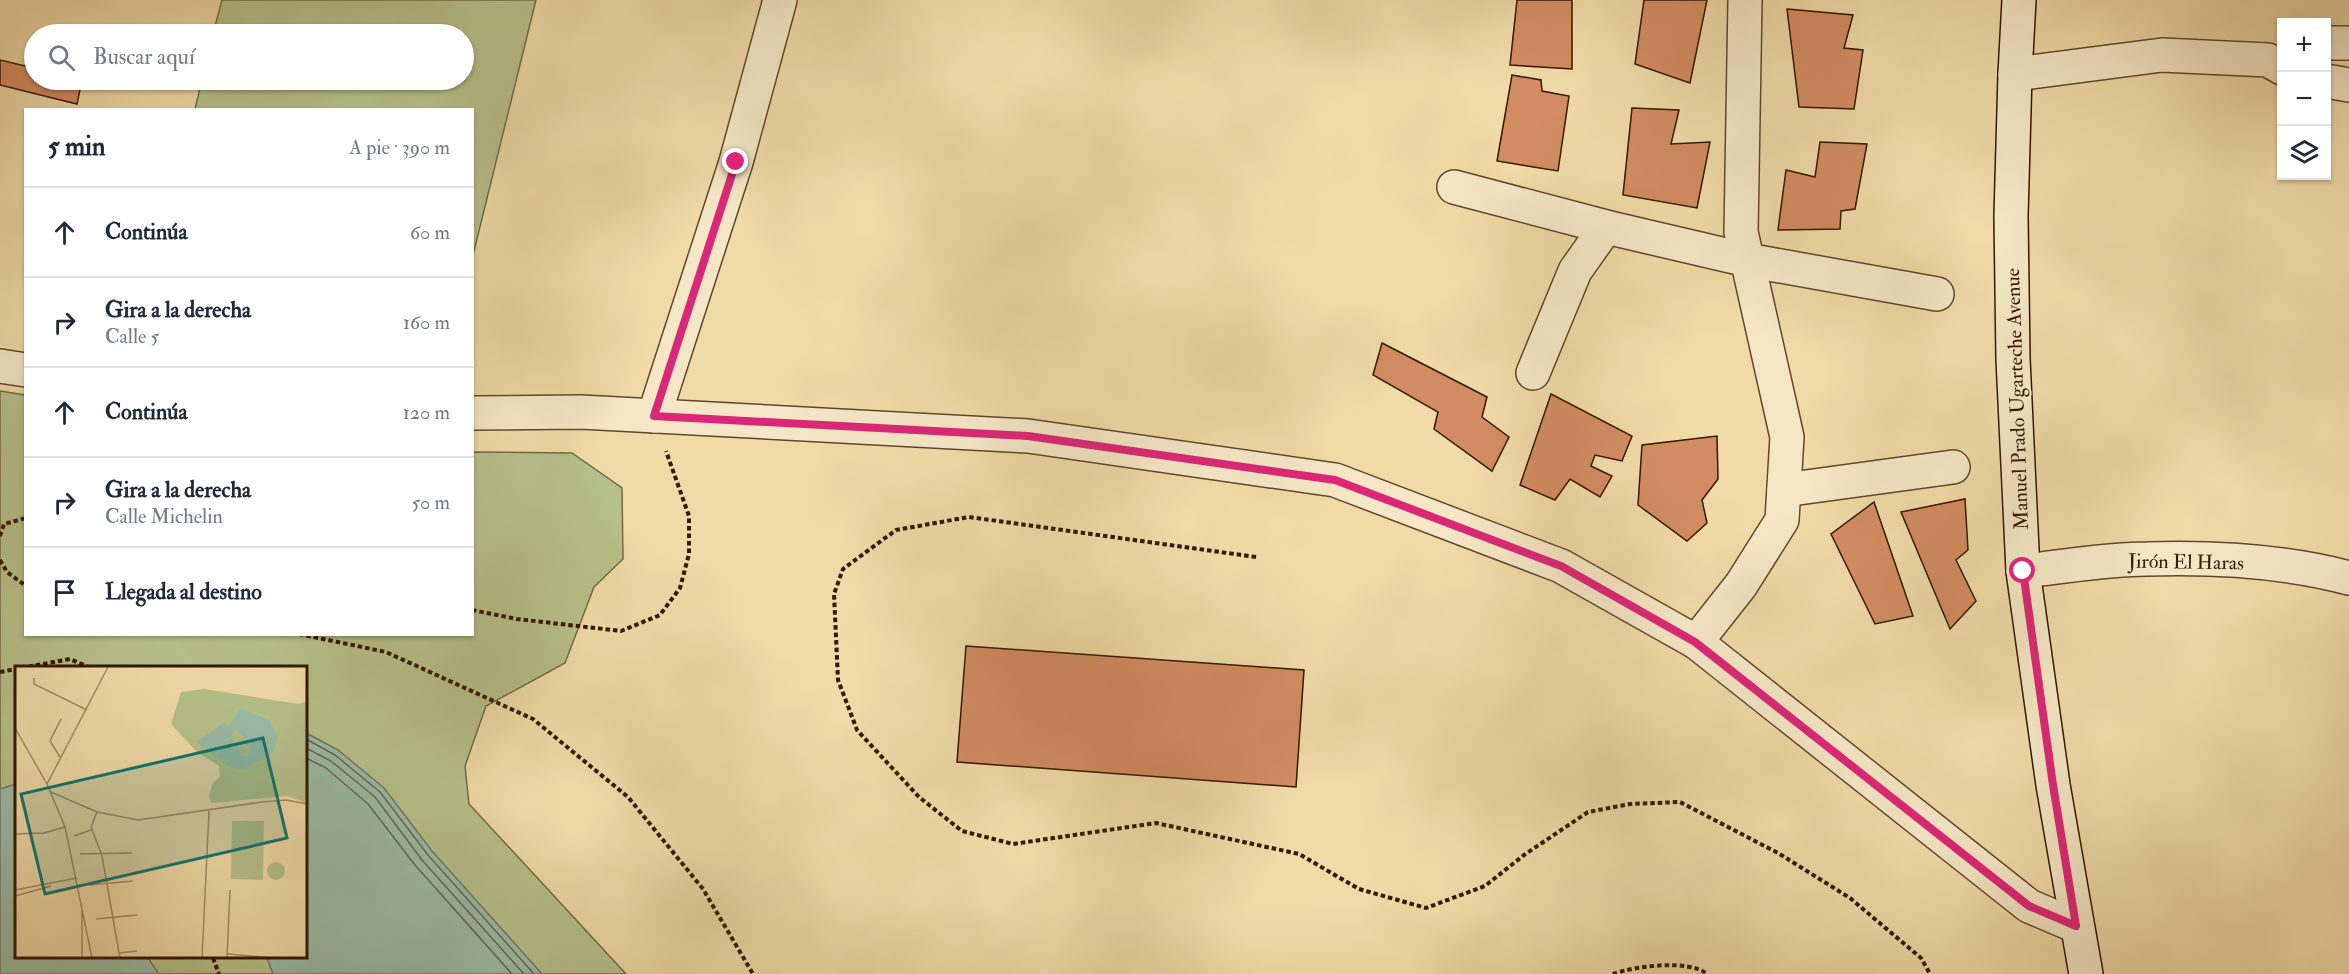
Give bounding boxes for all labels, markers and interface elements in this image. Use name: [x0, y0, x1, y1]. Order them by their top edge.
map controls: [2277, 18, 2331, 180]
button: +: [2277, 18, 2331, 72]
search box: [24, 24, 474, 90]
icon: search: [45, 41, 78, 74]
text: Buscar aquí: [93, 43, 195, 71]
button: −: [2277, 72, 2331, 126]
button: layers: [2277, 126, 2331, 180]
text: 5 min: [48, 131, 105, 163]
text: A pie · 390 m: [349, 135, 450, 160]
route end: [722, 148, 748, 174]
icon: ahead: [48, 216, 81, 249]
text: Continúa: [105, 218, 188, 246]
text: 60 m: [410, 220, 450, 245]
street label: Manuel Prado Ugarteche Avenue: [2000, 268, 2034, 530]
text: Gira a la derecha: [105, 296, 251, 324]
icon: right: [48, 306, 81, 339]
text: 160 m: [403, 310, 450, 335]
text: Calle 5: [105, 324, 159, 349]
icon: ahead: [48, 396, 81, 429]
text: Continúa: [105, 398, 188, 426]
text: 120 m: [403, 400, 450, 425]
text: Gira a la derecha: [105, 476, 251, 504]
icon: right: [48, 486, 81, 519]
text: 50 m: [411, 490, 450, 515]
text: Calle Michelin: [105, 504, 223, 529]
street label: Jirón El Haras: [2127, 548, 2244, 576]
route start: [2009, 557, 2035, 583]
icon: arrive: [48, 576, 81, 609]
text: Llegada al destino: [105, 578, 262, 606]
inset map: [15, 666, 308, 959]

